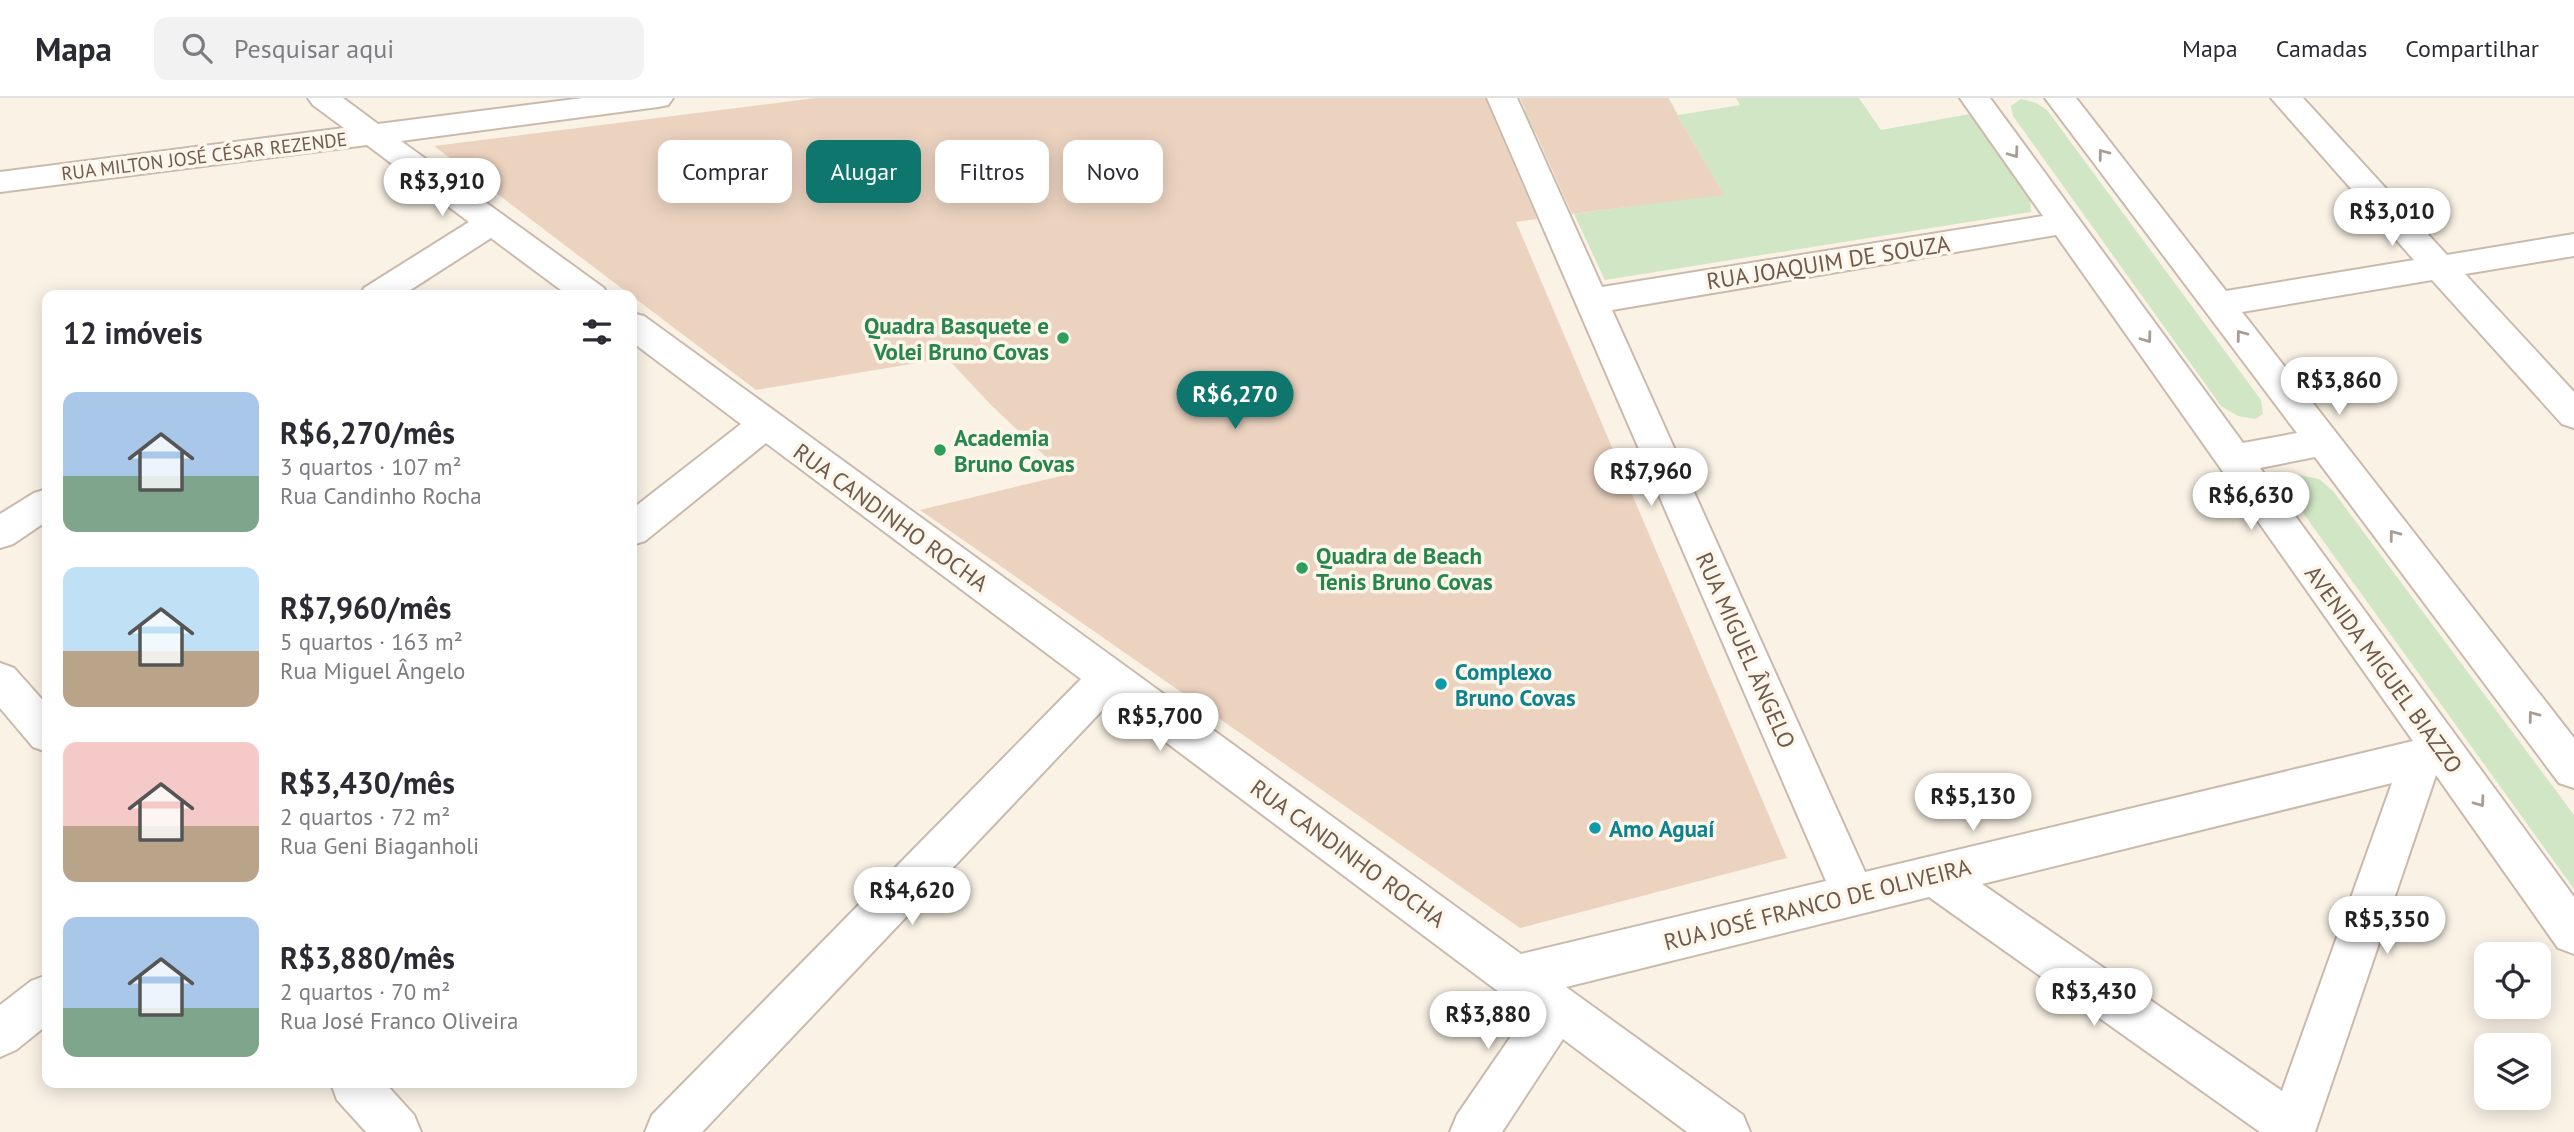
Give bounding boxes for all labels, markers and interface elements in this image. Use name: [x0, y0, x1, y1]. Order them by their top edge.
search box: [154, 17, 644, 80]
text: Mapa: [35, 27, 112, 70]
icon: search: [178, 29, 216, 67]
text: Pesquisar aqui: [234, 32, 394, 65]
text: Mapa: [2182, 33, 2238, 64]
text: Camadas: [2276, 33, 2367, 64]
text: Compartilhar: [2405, 33, 2539, 64]
street label: RUA MILTON JOSÉ CÉSAR REZENDE: [60, 127, 348, 185]
chip: Comprar: [658, 140, 792, 203]
chip: Alugar: [806, 140, 921, 203]
chip: Filtros: [935, 140, 1049, 203]
chip: Novo: [1063, 140, 1163, 203]
one-way arrow: [2006, 146, 2019, 158]
one-way arrow: [2099, 149, 2112, 162]
pin: R$3,910: [377, 158, 507, 218]
text: R$3,910: [400, 166, 484, 195]
pin: R$3,010: [2327, 188, 2457, 248]
text: R$3,010: [2350, 196, 2434, 225]
street label: RUA JOAQUIM DE SOUZA: [1704, 228, 1952, 296]
place label: Quadra Basquete e Volei Bruno Covas: [864, 311, 1049, 366]
text: 12 imóveis: [63, 313, 203, 352]
icon: filters: [578, 313, 616, 351]
marker: Quadra Basquete e Volei Bruno Covas: [1055, 330, 1071, 346]
one-way arrow: [2139, 330, 2151, 343]
one-way arrow: [2237, 330, 2250, 343]
pin: R$3,860: [2274, 358, 2404, 417]
text: R$3,860: [2297, 365, 2381, 394]
pin: R$6,270: [1170, 372, 1300, 431]
text: R$6,270: [1193, 379, 1277, 408]
text: R$6,270/mês: [280, 413, 455, 452]
icon: home: [119, 420, 203, 504]
place label: Academia Bruno Covas: [954, 423, 1075, 478]
street label: RUA CANDINHO ROCHA: [788, 437, 995, 598]
marker: Academia Bruno Covas: [932, 442, 948, 458]
pin: R$7,960: [1586, 448, 1716, 508]
text: 3 quartos · 107 m²: [280, 452, 462, 481]
text: R$7,960: [1610, 456, 1692, 485]
pin: R$6,630: [2186, 472, 2316, 532]
text: R$6,630: [2209, 480, 2293, 509]
text: Rua Candinho Rocha: [280, 481, 482, 510]
one-way arrow: [2390, 530, 2403, 543]
place label: Quadra de Beach Tenis Bruno Covas: [1316, 541, 1493, 596]
street label: RUA MIGUEL ÂNGELO: [1690, 548, 1802, 752]
marker: Quadra de Beach Tenis Bruno Covas: [1294, 560, 1310, 576]
street label: AVENIDA MIGUEL BIAZZO: [2299, 560, 2469, 778]
text: R$7,960/mês: [280, 588, 451, 627]
icon: home: [119, 595, 203, 679]
text: 5 quartos · 163 m²: [280, 627, 463, 656]
text: Rua Miguel Ângelo: [280, 656, 465, 685]
place label: Complexo Bruno Covas: [1455, 657, 1576, 712]
marker: Complexo Bruno Covas: [1433, 676, 1449, 692]
pin: R$5,700: [1095, 694, 1225, 753]
text: R$5,700: [1118, 701, 1202, 730]
one-way arrow: [2528, 711, 2541, 724]
text: R$3,430/mês: [280, 763, 455, 802]
icon: home: [119, 770, 203, 854]
street label: RUA CANDINHO ROCHA: [1245, 773, 1452, 934]
pin: R$5,130: [1908, 774, 2038, 833]
text: R$5,130: [1931, 781, 2015, 810]
one-way arrow: [2472, 794, 2484, 807]
text: 2 quartos · 72 m²: [280, 802, 450, 831]
place label: Amo Aguaí: [1609, 814, 1714, 843]
marker: Amo Aguaí: [1587, 820, 1603, 836]
text: Rua Geni Biaganholi: [280, 831, 479, 860]
street label: RUA JOSÉ FRANCO DE OLIVEIRA: [1661, 852, 1974, 956]
pin: R$4,620: [847, 868, 977, 927]
text: R$4,620: [870, 875, 954, 904]
pin: R$5,350: [2322, 896, 2452, 956]
text: R$5,350: [2345, 904, 2429, 933]
text: R$3,880/mês: [280, 938, 455, 977]
map controls: [2474, 942, 2551, 1110]
button: locate: [2474, 942, 2551, 1019]
icon: home: [119, 945, 203, 1029]
pin: R$3,430: [2029, 968, 2159, 1028]
text: R$3,430: [2052, 976, 2136, 1005]
text: 2 quartos · 70 m²: [280, 977, 450, 1006]
pin: R$3,880: [1423, 992, 1553, 1051]
text: R$3,880: [1446, 999, 1530, 1028]
text: Rua José Franco Oliveira: [280, 1006, 518, 1035]
button: layers: [2474, 1033, 2551, 1110]

